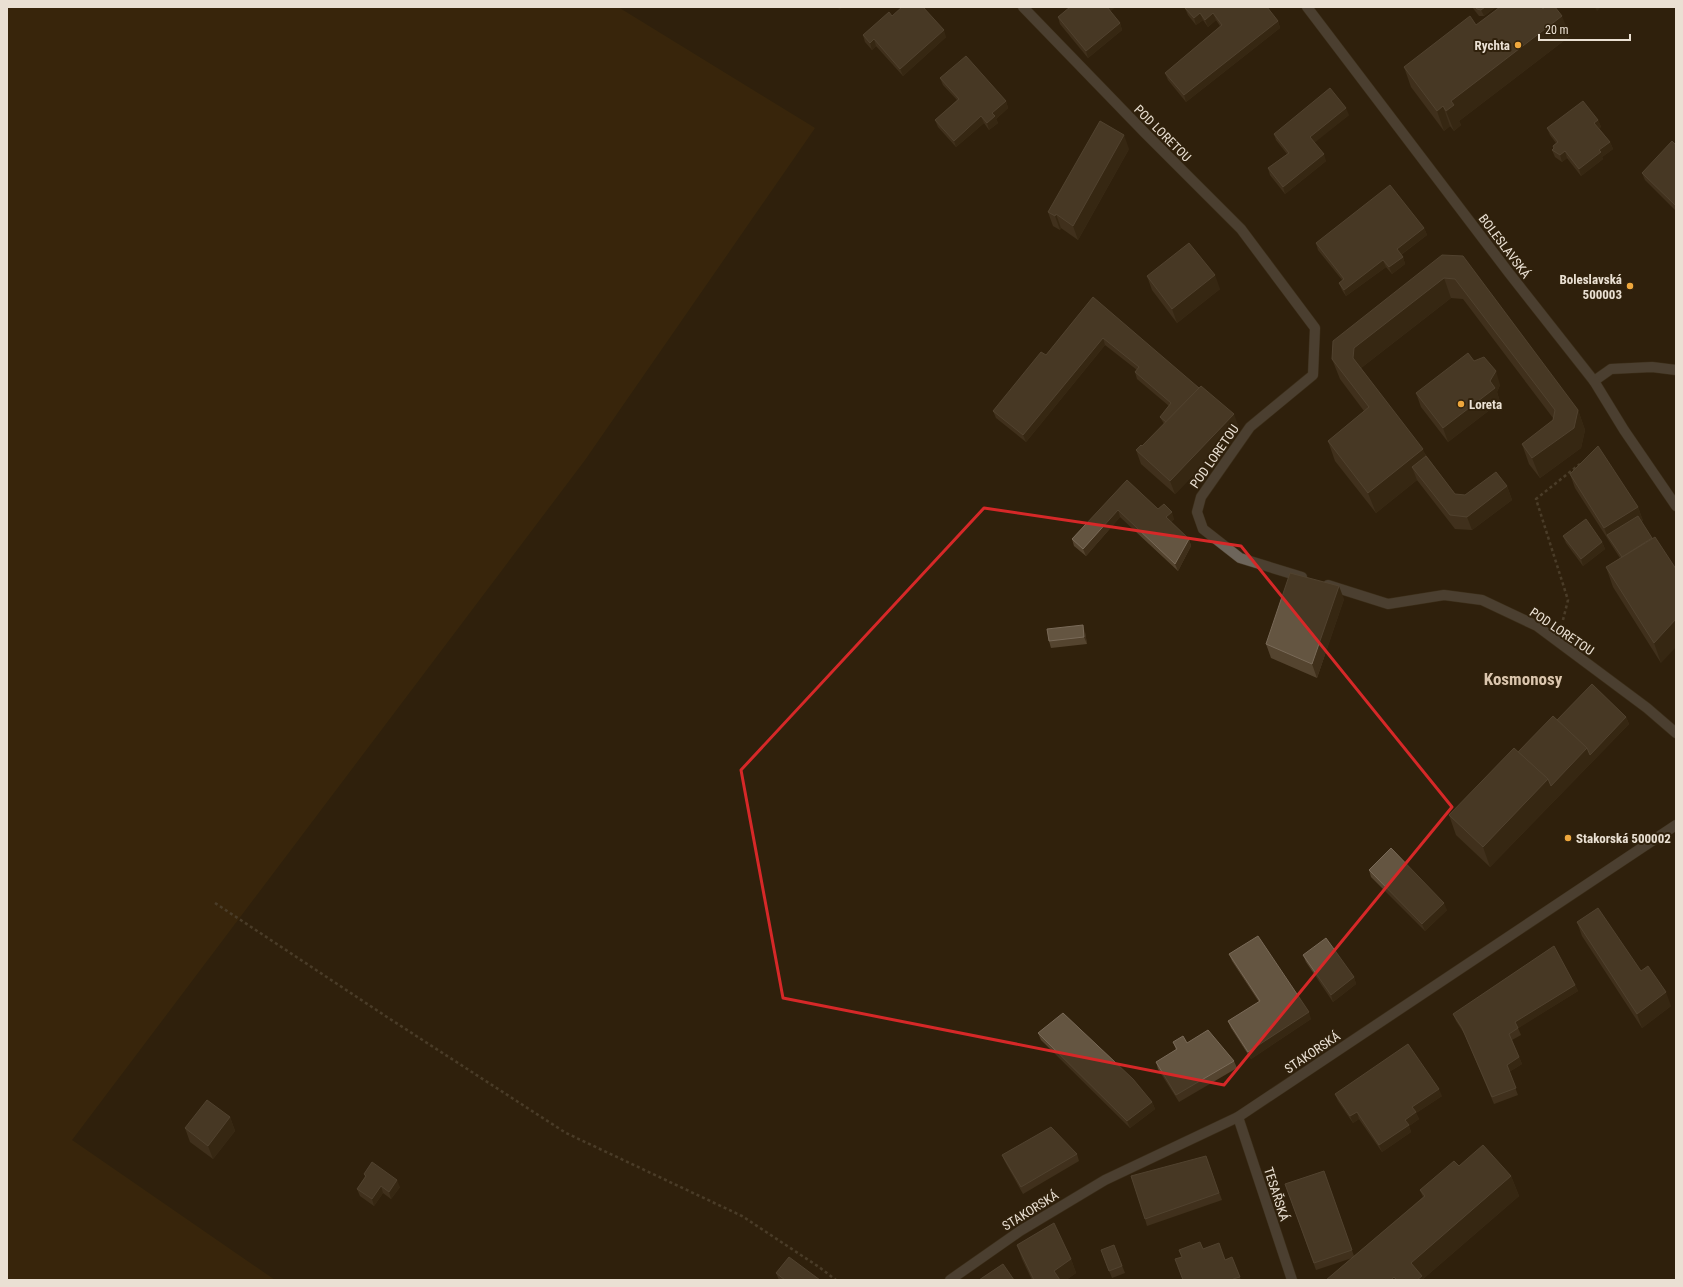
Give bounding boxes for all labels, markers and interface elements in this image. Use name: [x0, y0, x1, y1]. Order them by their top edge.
scale bar: [1539, 16, 1630, 42]
text: 20 m: [1545, 23, 1569, 37]
place label: Rychta: [1475, 38, 1510, 53]
marker: Rychta: [1513, 40, 1523, 50]
street label: POD LORETOU: [1131, 102, 1194, 165]
street label: BOLESLAVSKÁ: [1476, 211, 1534, 282]
place label: Boleslavská 500003: [1559, 272, 1622, 302]
marker: Boleslavská 500003: [1625, 281, 1635, 291]
place label: Loreta: [1469, 397, 1502, 412]
marker: Loreta: [1456, 399, 1466, 409]
street label: POD LORETOU: [1187, 422, 1242, 491]
street label: POD LORETOU: [1527, 604, 1597, 658]
district label: Kosmonosy: [1484, 669, 1563, 689]
place label: Stakorská 500002: [1576, 831, 1671, 846]
marker: Stakorská 500002: [1563, 833, 1573, 843]
street label: STAKORSKÁ: [1282, 1028, 1343, 1076]
street label: TESAŘSKÁ: [1261, 1165, 1292, 1223]
street label: STAKORSKÁ: [999, 1187, 1062, 1234]

